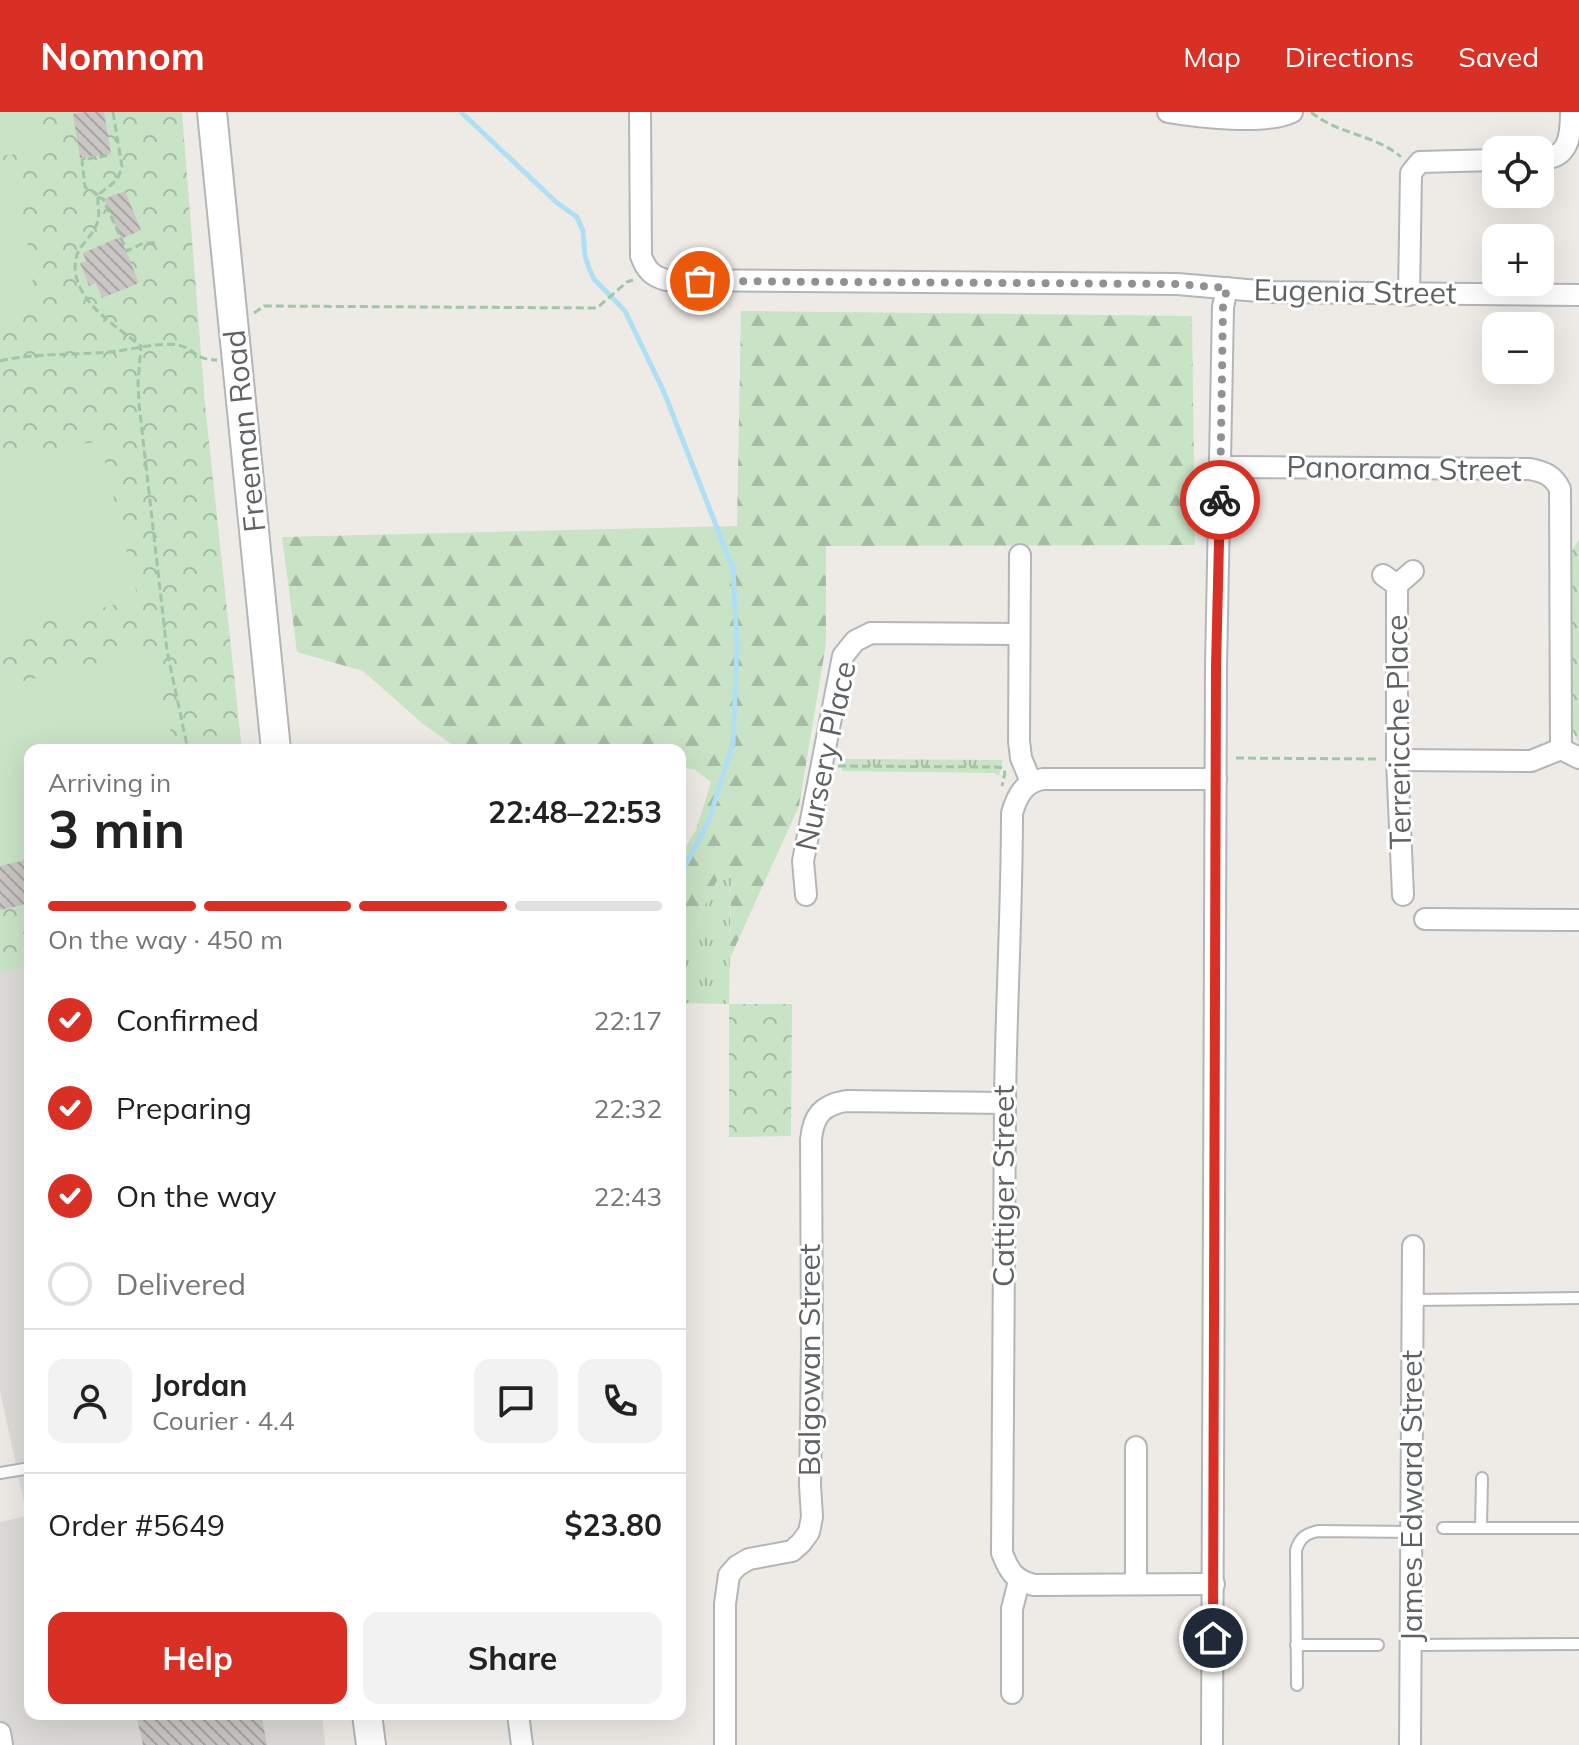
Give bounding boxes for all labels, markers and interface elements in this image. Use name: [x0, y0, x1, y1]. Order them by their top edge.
text: Nomnom: [40, 32, 205, 80]
text: Map: [1183, 39, 1241, 74]
text: Directions: [1285, 39, 1414, 74]
text: Saved: [1458, 39, 1539, 74]
map controls: [1482, 136, 1554, 384]
button: locate: [1482, 136, 1554, 208]
button: +: [1482, 224, 1554, 296]
pin: [666, 247, 734, 315]
icon: bag: [678, 259, 722, 303]
street label: Eugenia Street: [1253, 270, 1457, 312]
button: −: [1482, 312, 1554, 384]
street label: Freeman Road: [214, 328, 274, 534]
street label: Panorama Street: [1286, 447, 1522, 489]
courier: [1180, 460, 1260, 540]
icon: bike: [1198, 478, 1242, 522]
street label: Terrericche Place: [1377, 614, 1419, 850]
street label: Nursery Place: [786, 658, 864, 854]
text: Arriving in: [48, 766, 171, 799]
text: 22:48–22:53: [488, 793, 662, 831]
text: 3 min: [48, 796, 185, 861]
text: On the way · 450 m: [48, 923, 283, 956]
icon: check: [48, 998, 92, 1042]
text: Confirmed: [116, 1001, 259, 1039]
text: 22:17: [594, 1004, 662, 1037]
street label: Cattiger Street: [984, 1085, 1022, 1287]
icon: check: [48, 1086, 92, 1130]
text: Preparing: [116, 1089, 252, 1127]
text: 22:32: [594, 1092, 662, 1125]
icon: check: [48, 1174, 92, 1218]
text: On the way: [116, 1177, 276, 1215]
text: 22:43: [594, 1180, 662, 1213]
street label: Balgowan Street: [790, 1244, 828, 1476]
text: Delivered: [116, 1265, 246, 1303]
street label: James Edward Street: [1392, 1350, 1430, 1642]
button: person: [48, 1359, 132, 1443]
button: chat: [474, 1359, 558, 1443]
button: phone: [578, 1359, 662, 1443]
text: Jordan: [152, 1366, 247, 1404]
text: Courier · 4.4: [152, 1404, 295, 1437]
text: Order #5649: [48, 1506, 225, 1544]
text: $23.80: [565, 1506, 662, 1544]
pin: [1179, 1604, 1247, 1672]
button: Help: [48, 1612, 347, 1704]
button: Share: [363, 1612, 662, 1704]
icon: home: [1191, 1616, 1235, 1660]

